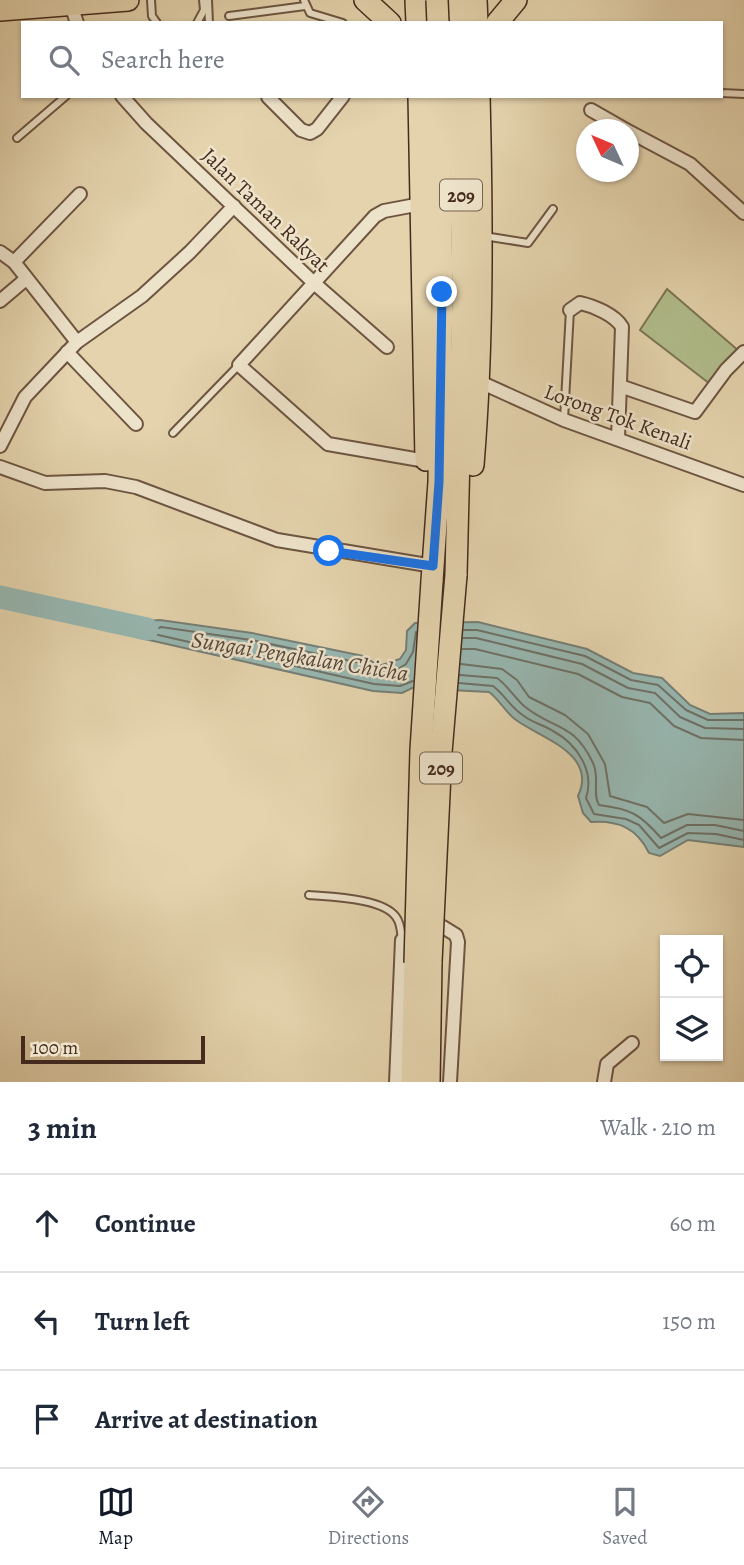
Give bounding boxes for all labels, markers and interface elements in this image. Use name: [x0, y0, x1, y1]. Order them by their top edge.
search box: [21, 21, 723, 98]
icon: search: [45, 41, 83, 79]
text: Search here: [101, 42, 225, 77]
north arrow: [576, 119, 639, 182]
street label: Jalan Taman Rakyat: [196, 142, 336, 279]
road number: 209: [440, 180, 482, 210]
route end: [426, 276, 457, 307]
street label: Lorong Tok Kenali: [540, 377, 696, 457]
route start: [313, 535, 344, 566]
water label: Sungai Pengkalan Chicha: [189, 624, 411, 689]
road number: 209: [420, 752, 462, 783]
map controls: [660, 935, 723, 1061]
button: locate: [660, 935, 723, 998]
button: layers: [660, 998, 723, 1061]
scale bar: [21, 1033, 205, 1065]
text: 100 m: [32, 1035, 78, 1061]
text: 3 min: [28, 1108, 97, 1148]
text: Walk · 210 m: [600, 1112, 716, 1143]
icon: ahead: [28, 1204, 66, 1242]
text: Continue: [95, 1206, 196, 1241]
text: 60 m: [669, 1208, 716, 1239]
icon: left: [28, 1302, 66, 1340]
text: Turn left: [95, 1304, 190, 1339]
text: 150 m: [662, 1306, 716, 1337]
icon: arrive: [28, 1400, 66, 1438]
text: Arrive at destination: [95, 1402, 318, 1437]
tab: Map: [97, 1483, 135, 1551]
tab: Directions: [328, 1483, 409, 1551]
tab: Saved: [602, 1483, 647, 1551]

